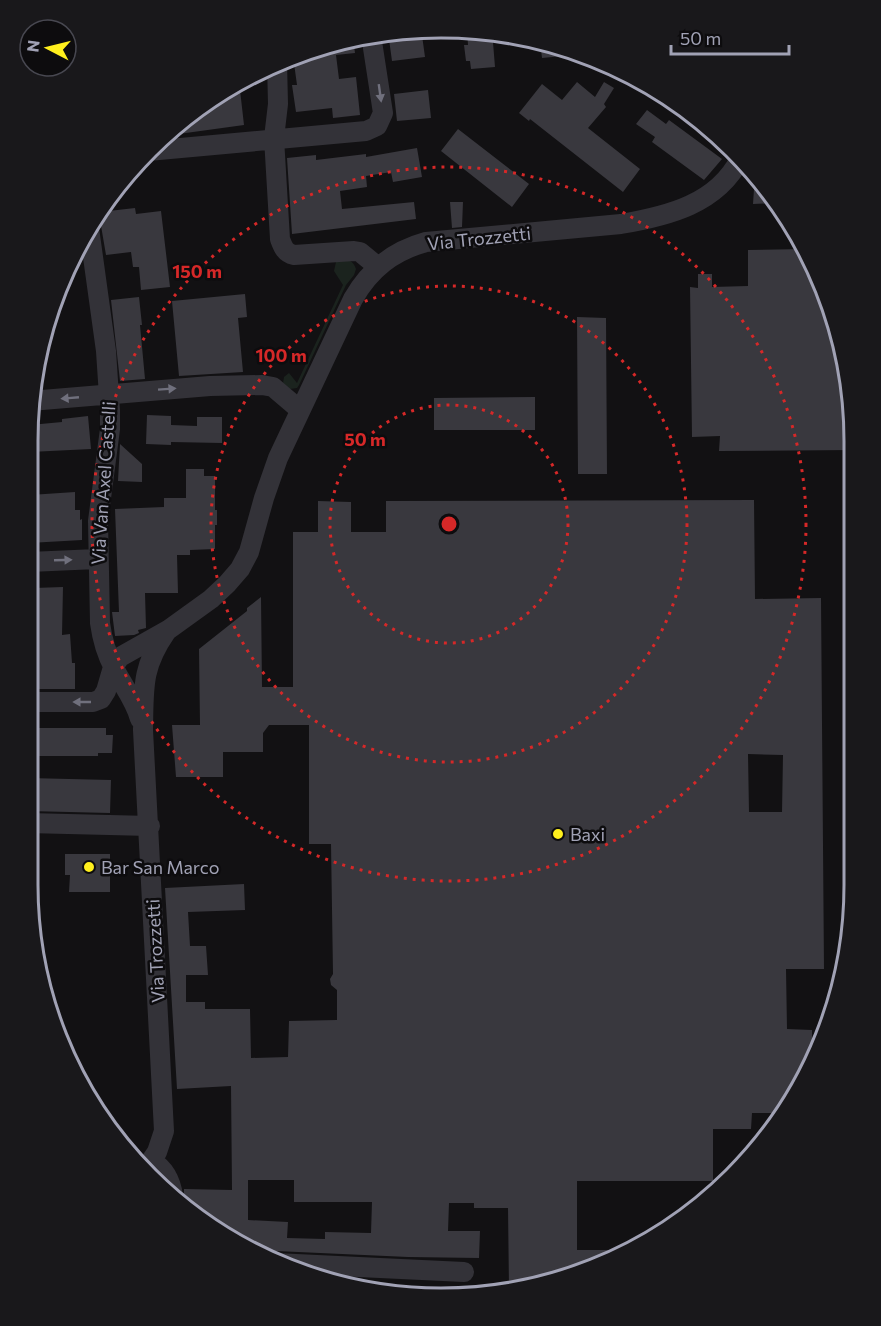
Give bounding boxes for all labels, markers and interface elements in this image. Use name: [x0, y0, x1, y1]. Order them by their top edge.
north arrow: [18, 18, 78, 78]
scale bar: [671, 18, 790, 56]
text: 50 m: [680, 27, 721, 49]
text: N: [22, 39, 43, 53]
one-way arrow: [375, 83, 384, 102]
street label: Via Trozzetti: [426, 222, 532, 254]
text: 150 m: [172, 260, 222, 282]
text: 100 m: [255, 344, 307, 366]
one-way arrow: [158, 385, 177, 394]
one-way arrow: [60, 393, 79, 403]
street label: Via Van Axel Castelli: [86, 400, 120, 566]
text: 50 m: [344, 428, 386, 450]
centre of rings: [439, 514, 459, 534]
one-way arrow: [54, 556, 73, 565]
one-way arrow: [73, 697, 92, 707]
place label: Baxi: [570, 823, 605, 845]
marker: Baxi: [551, 827, 565, 841]
place label: Bar San Marco: [101, 856, 219, 878]
marker: Bar San Marco: [82, 860, 96, 874]
street label: Via Trozzetti: [141, 898, 169, 1004]

